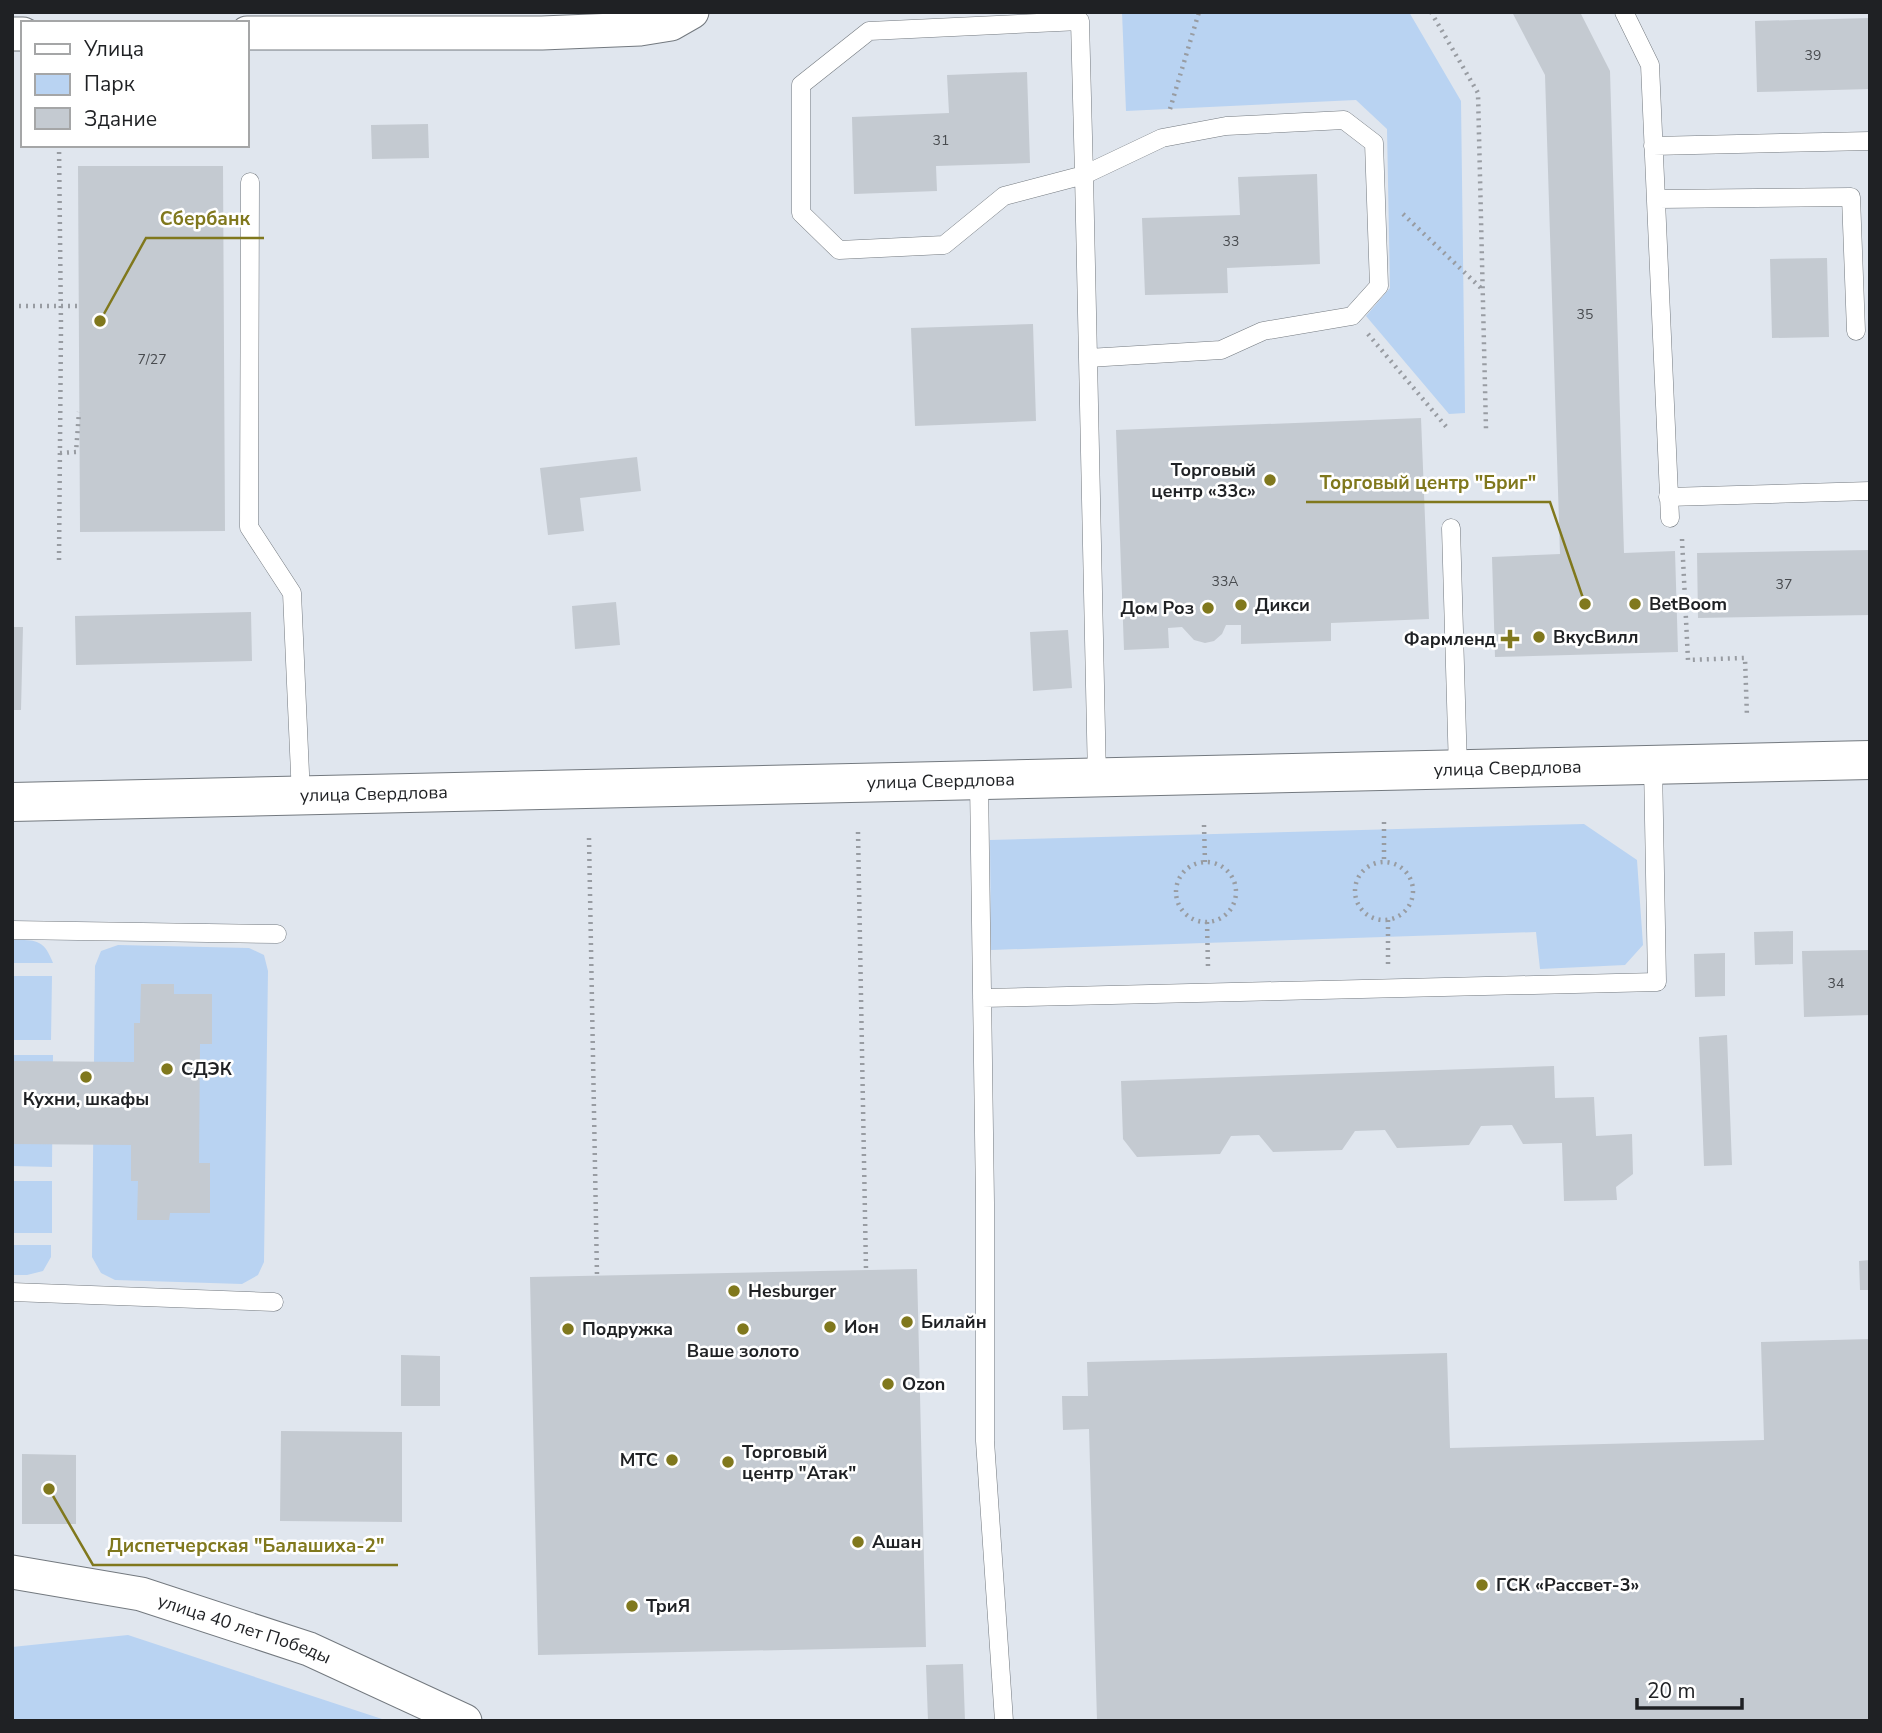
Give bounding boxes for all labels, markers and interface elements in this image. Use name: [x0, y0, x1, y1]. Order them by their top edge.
legend: [21, 21, 248, 147]
text: Улица: [83, 35, 144, 63]
house number: 39: [1805, 46, 1821, 65]
text: Парк: [84, 70, 136, 98]
text: Здание: [84, 105, 157, 133]
house number: 31: [933, 131, 949, 150]
callout: Сбербанк: [146, 198, 264, 238]
text: Сбербанк: [160, 206, 251, 232]
house number: 33: [1223, 232, 1239, 251]
house number: 35: [1577, 305, 1593, 324]
house number: 7/27: [137, 350, 167, 369]
place label: Торговый центр «33с»: [1151, 458, 1256, 503]
callout: Торговый центр "Бриг": [1306, 462, 1550, 502]
text: Торговый центр "Бриг": [1320, 470, 1536, 496]
marker: Торговый центр «33с»: [1262, 472, 1278, 488]
house number: 33А: [1211, 572, 1239, 591]
house number: 37: [1776, 575, 1792, 594]
place label: BetBoom: [1649, 592, 1727, 616]
place label: Дикси: [1255, 593, 1310, 617]
place label: Дом Роз: [1120, 596, 1194, 620]
marker: BetBoom: [1627, 596, 1643, 612]
marker: Дикси: [1233, 597, 1249, 613]
marker: Дом Роз: [1200, 600, 1216, 616]
place label: ВкусВилл: [1553, 625, 1639, 649]
place label: Фармленд: [1404, 627, 1496, 651]
marker: ВкусВилл: [1531, 629, 1547, 645]
marker: Фармленд: [1502, 631, 1518, 647]
street label: улица Свердлова: [1433, 755, 1582, 782]
street label: улица Свердлова: [866, 767, 1015, 795]
street label: улица Свердлова: [300, 780, 448, 807]
house number: 34: [1828, 974, 1844, 993]
place label: СДЭК: [181, 1057, 233, 1081]
marker: СДЭК: [159, 1061, 175, 1077]
marker: Кухни, шкафы: [78, 1069, 94, 1085]
place label: Кухни, шкафы: [23, 1087, 149, 1111]
place label: Hesburger: [748, 1279, 836, 1303]
marker: Hesburger: [726, 1283, 742, 1299]
place label: Билайн: [921, 1310, 987, 1334]
marker: Билайн: [899, 1314, 915, 1330]
place label: Ион: [844, 1315, 879, 1339]
place label: Подружка: [582, 1317, 673, 1341]
marker: Ион: [822, 1319, 838, 1335]
marker: Подружка: [560, 1321, 576, 1337]
marker: Ваше золото: [735, 1321, 751, 1337]
place label: Ваше золото: [687, 1339, 799, 1363]
place label: Ozon: [902, 1372, 945, 1396]
marker: Ozon: [880, 1376, 896, 1392]
place label: Торговый центр "Атак": [742, 1440, 856, 1485]
place label: МТС: [620, 1448, 658, 1472]
marker: МТС: [664, 1452, 680, 1468]
marker: Торговый центр "Атак": [720, 1454, 736, 1470]
callout: Диспетчерская "Балашиха-2": [93, 1525, 398, 1565]
place label: Ашан: [872, 1530, 921, 1554]
text: Диспетчерская "Балашиха-2": [108, 1533, 384, 1559]
marker: Ашан: [850, 1534, 866, 1550]
place label: ГСК «Рассвет-3»: [1496, 1573, 1639, 1597]
marker: ГСК «Рассвет-3»: [1474, 1577, 1490, 1593]
street label: улица 40 лет Победы: [155, 1588, 335, 1670]
place label: ТриЯ: [646, 1594, 690, 1618]
marker: ТриЯ: [624, 1598, 640, 1614]
scale bar: [1637, 1666, 1742, 1710]
text: 20 m: [1647, 1677, 1696, 1705]

